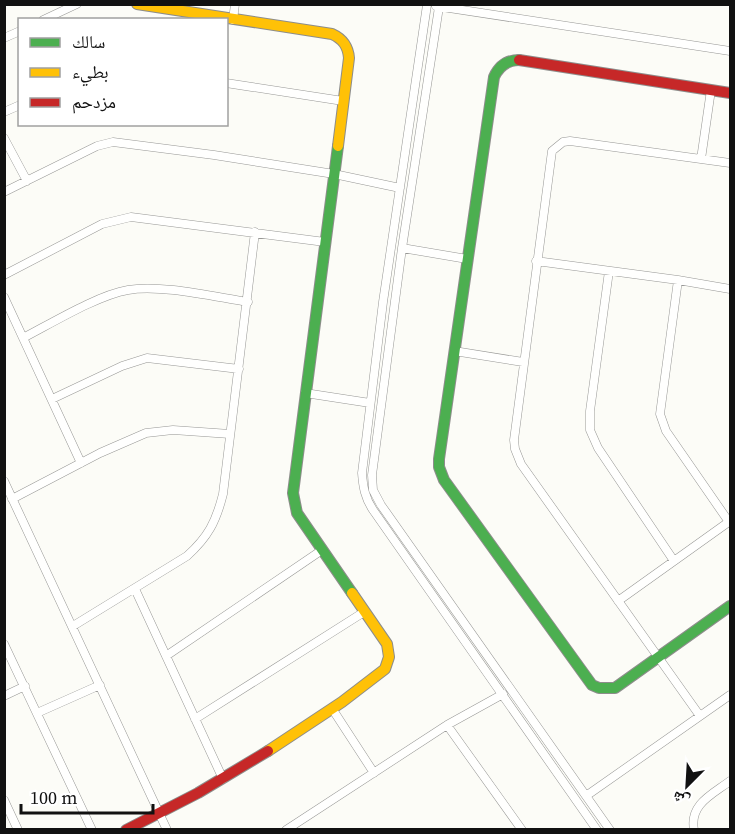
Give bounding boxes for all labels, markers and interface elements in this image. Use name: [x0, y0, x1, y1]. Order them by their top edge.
legend: [18, 18, 228, 126]
text: سالك: [72, 29, 105, 54]
text: بطيء: [72, 59, 109, 87]
text: مزدحم: [72, 89, 116, 114]
north arrow: [657, 756, 717, 816]
scale bar: [21, 777, 153, 815]
text: 100 m: [30, 785, 77, 810]
text: ش: [669, 786, 693, 813]

